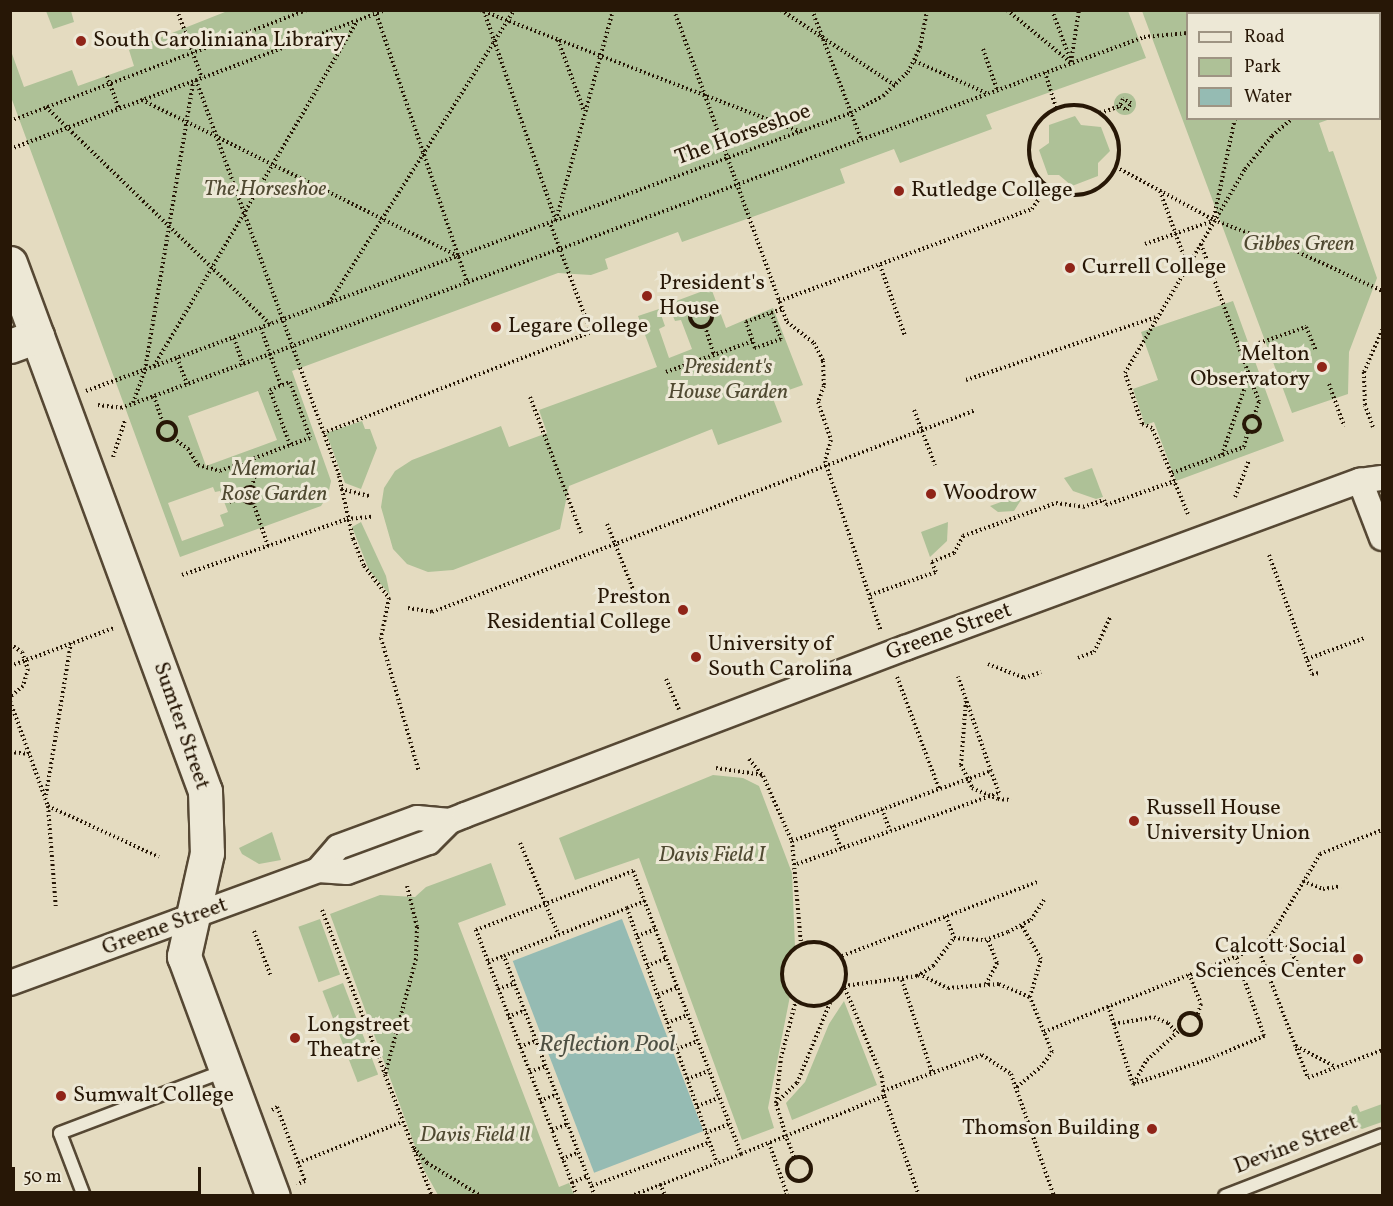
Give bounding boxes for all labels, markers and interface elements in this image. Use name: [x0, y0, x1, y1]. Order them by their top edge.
legend: [1186, 12, 1381, 120]
text: Road: [1244, 25, 1285, 50]
place label: South Caroliniana Library: [93, 28, 345, 54]
marker: South Caroliniana Library: [74, 34, 88, 48]
text: Park: [1244, 55, 1281, 80]
text: Water: [1244, 85, 1292, 110]
street label: The Horseshoe: [672, 98, 814, 172]
park label: The Horseshoe: [204, 177, 326, 203]
place label: Rutledge College: [911, 178, 1073, 204]
marker: Rutledge College: [892, 184, 906, 198]
park label: Gibbes Green: [1243, 232, 1355, 258]
place label: Currell College: [1082, 255, 1226, 281]
marker: Currell College: [1063, 261, 1077, 275]
place label: President's House: [659, 270, 765, 322]
marker: President's House: [640, 289, 654, 303]
place label: Legare College: [508, 314, 648, 340]
marker: Legare College: [489, 320, 503, 334]
place label: Melton Observatory: [1190, 341, 1310, 392]
park label: President's House Garden: [668, 354, 788, 406]
marker: Melton Observatory: [1315, 360, 1329, 374]
park label: Memorial Rose Garden: [221, 456, 327, 508]
place label: Woodrow: [943, 481, 1037, 507]
marker: Woodrow: [924, 487, 938, 501]
place label: Preston Residential College: [487, 584, 671, 636]
street label: Greene Street: [883, 597, 1015, 667]
marker: Preston Residential College: [676, 603, 690, 617]
place label: University of South Carolina: [708, 631, 853, 682]
marker: University of South Carolina: [689, 650, 703, 664]
street label: Sumter Street: [147, 659, 215, 793]
place label: Russell House University Union: [1146, 795, 1311, 846]
marker: Russell House University Union: [1127, 814, 1141, 828]
park label: Davis Field I: [658, 843, 766, 869]
street label: Greene Street: [99, 892, 231, 962]
place label: Calcott Social Sciences Center: [1195, 933, 1346, 984]
marker: Calcott Social Sciences Center: [1351, 952, 1365, 966]
place label: Longstreet Theatre: [307, 1012, 410, 1064]
marker: Longstreet Theatre: [288, 1031, 302, 1045]
water label: Reflection Pool: [539, 1032, 675, 1060]
place label: Sumwalt College: [73, 1083, 234, 1109]
marker: Sumwalt College: [54, 1089, 68, 1103]
street label: Devine Street: [1231, 1109, 1361, 1181]
place label: Thomson Building: [962, 1116, 1140, 1142]
marker: Thomson Building: [1145, 1122, 1159, 1136]
park label: Davis Field ll: [420, 1123, 530, 1149]
scale bar: [15, 1155, 204, 1193]
text: 50 m: [23, 1165, 62, 1190]

